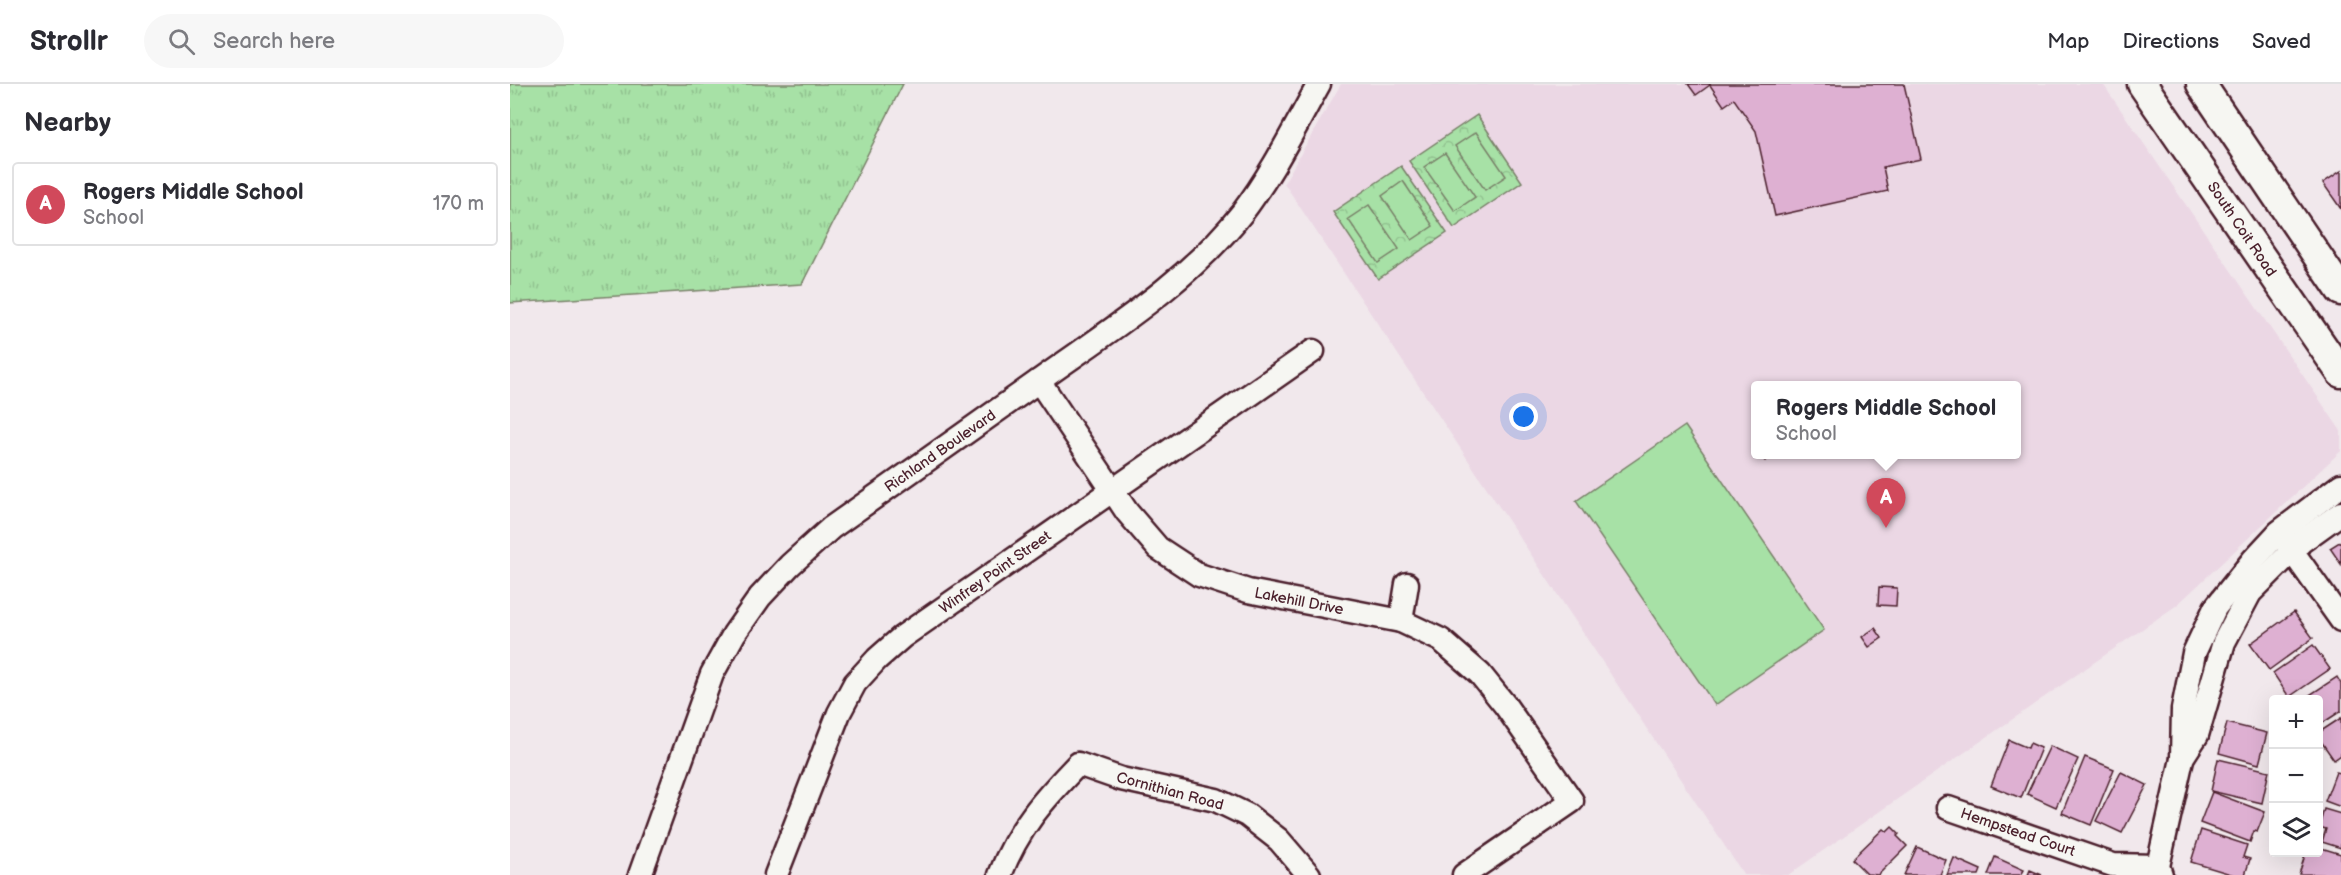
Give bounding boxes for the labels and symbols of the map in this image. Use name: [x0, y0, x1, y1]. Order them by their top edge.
street label: South Coit Road: [2203, 178, 2280, 280]
your location: [1509, 402, 1538, 431]
street label: Richland Boulevard: [881, 406, 1000, 497]
pin: A: [1866, 478, 1906, 528]
street label: Winfrey Point Street: [936, 526, 1055, 618]
street label: Lakehill Drive: [1253, 584, 1345, 619]
street label: Cornithian Road: [1114, 768, 1226, 815]
street label: Hempstead Court: [1958, 804, 2078, 861]

